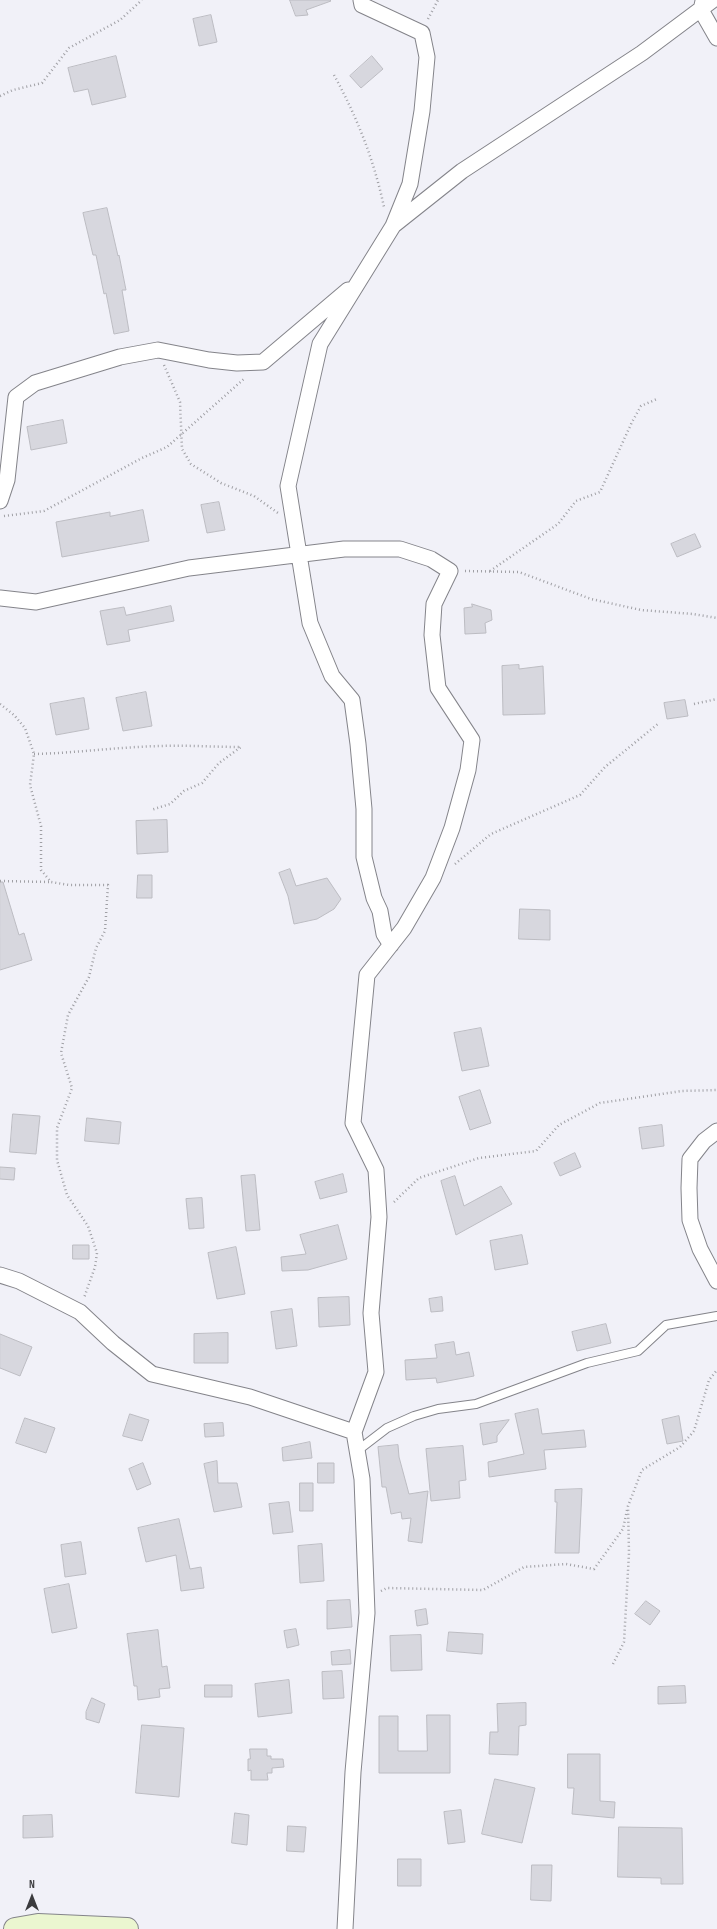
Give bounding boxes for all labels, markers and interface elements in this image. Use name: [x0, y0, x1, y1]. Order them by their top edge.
north arrow: [12, 1877, 52, 1917]
text: N: [29, 1878, 35, 1891]

